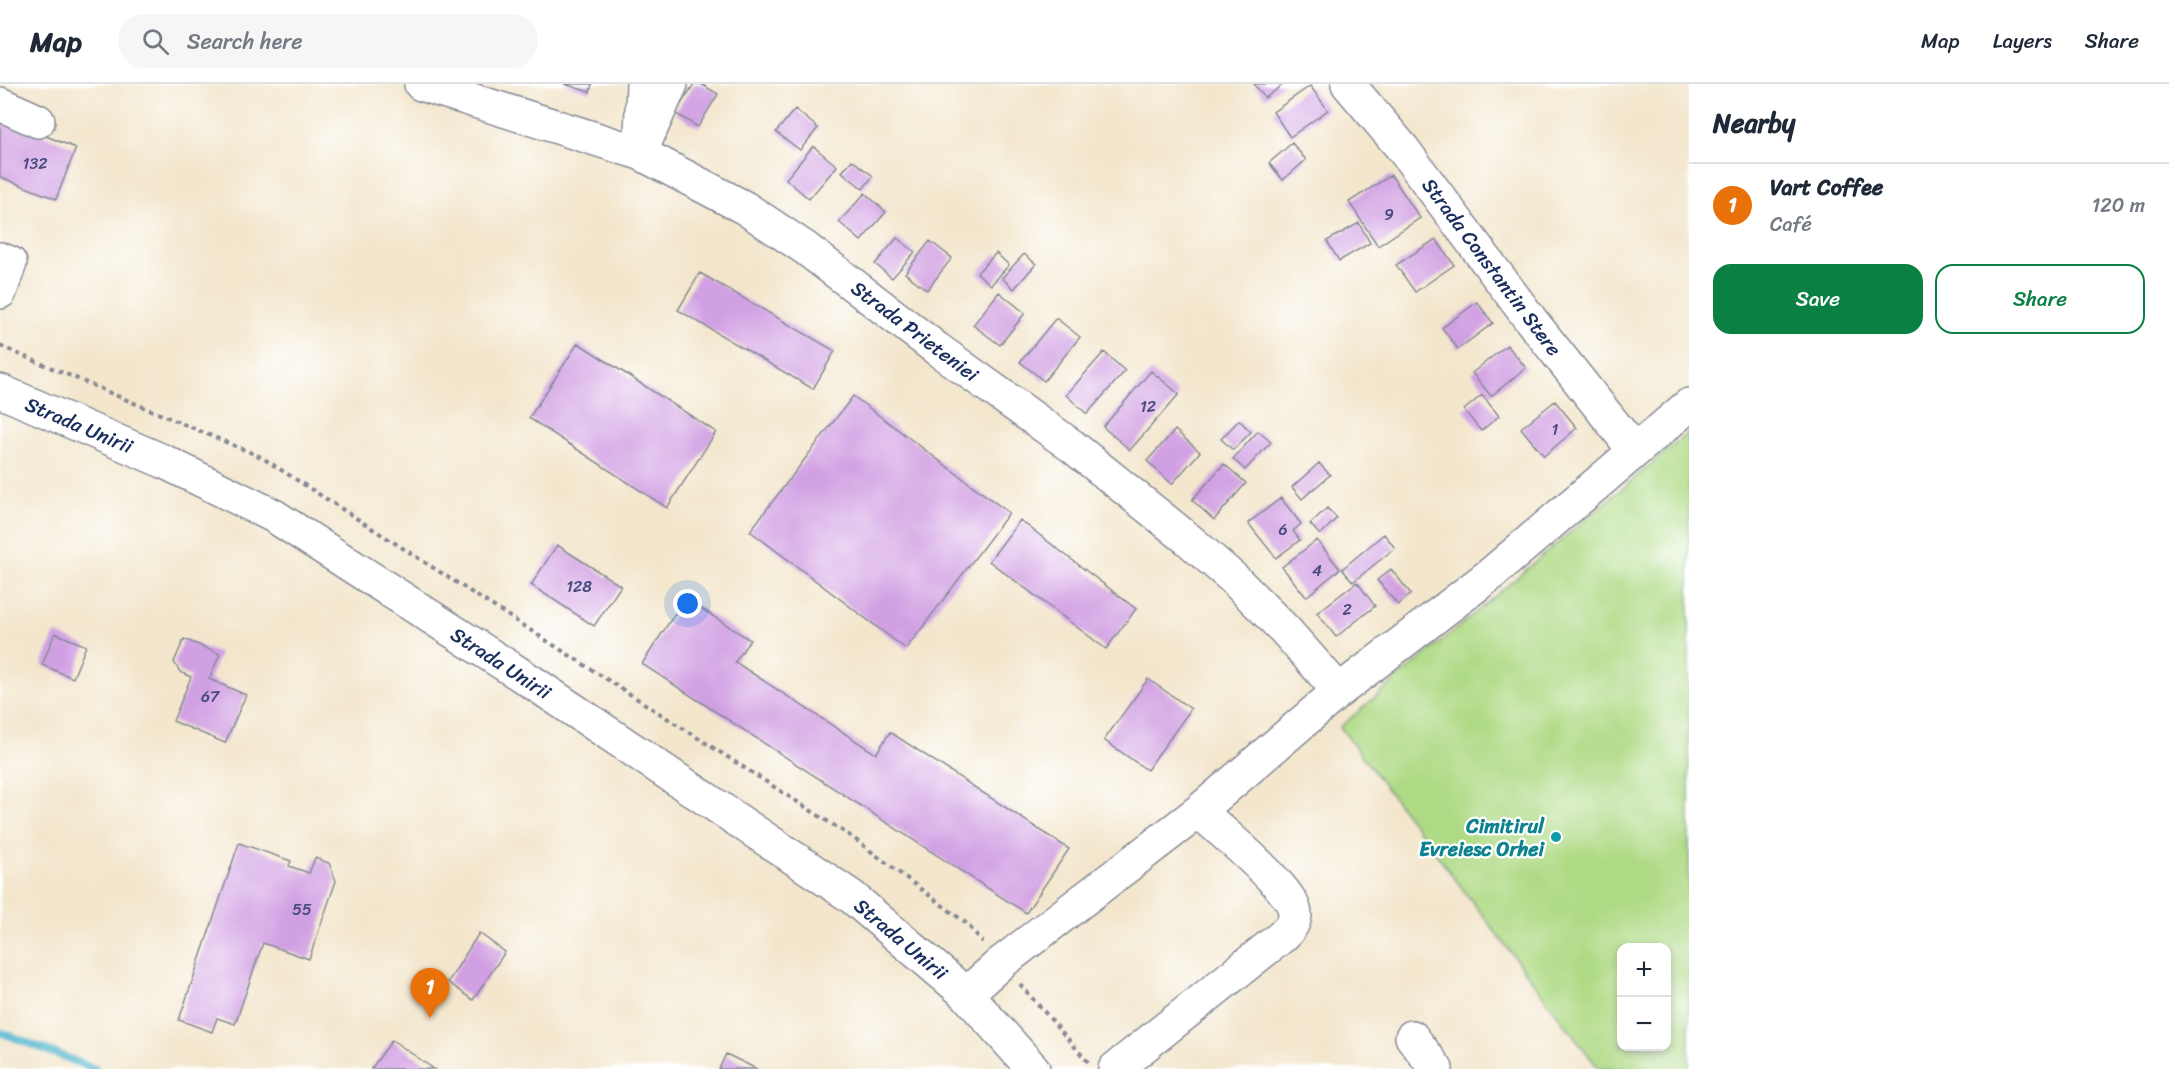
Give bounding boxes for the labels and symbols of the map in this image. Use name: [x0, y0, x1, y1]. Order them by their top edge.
house number: 132: [23, 149, 47, 178]
street label: Strada Constantin Stere: [1413, 170, 1571, 364]
house number: 9: [1384, 200, 1394, 229]
street label: Strada Prieteniei: [843, 271, 987, 392]
street label: Strada Unirii: [19, 387, 140, 464]
house number: 12: [1140, 392, 1156, 421]
house number: 1: [1552, 415, 1559, 444]
house number: 6: [1278, 515, 1288, 544]
house number: 4: [1312, 556, 1322, 585]
house number: 128: [566, 572, 592, 601]
your location: [673, 589, 702, 618]
house number: 2: [1342, 595, 1352, 624]
street label: Strada Unirii: [443, 618, 559, 710]
house number: 67: [201, 682, 220, 711]
place label: Cimitirul Evreiesc Orhei: [1419, 809, 1545, 867]
marker: Cimitirul Evreiesc Orhei: [1549, 830, 1563, 844]
street label: Strada Unirii: [846, 889, 957, 990]
house number: 55: [292, 895, 312, 924]
pin: 1: [410, 968, 450, 1018]

